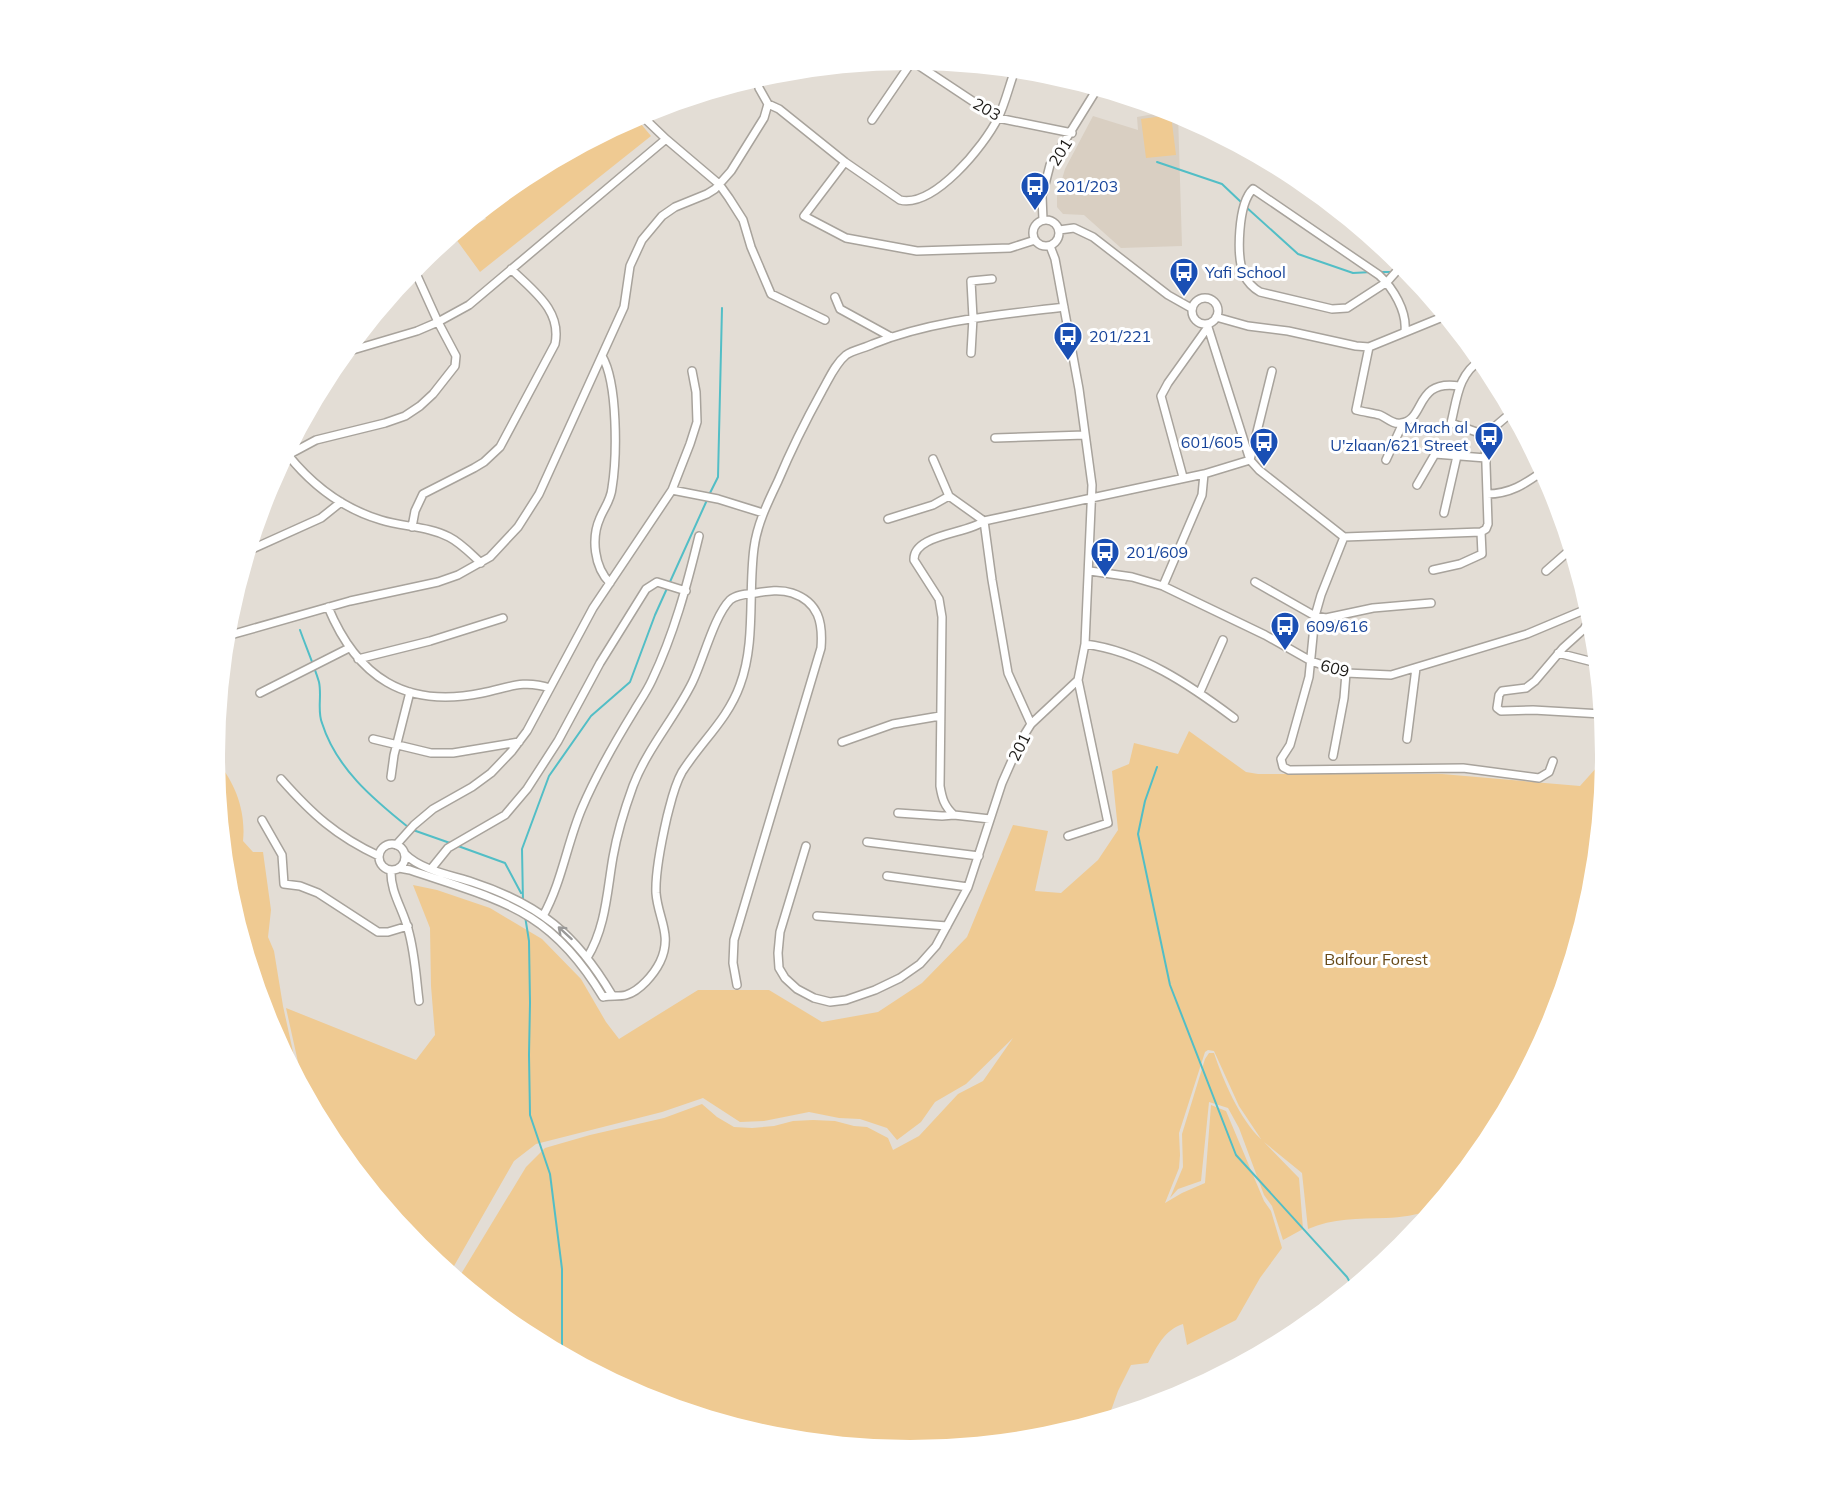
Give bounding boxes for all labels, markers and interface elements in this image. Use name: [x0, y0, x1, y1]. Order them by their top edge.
street label: 203: [970, 93, 1004, 125]
street label: 201: [1044, 134, 1076, 170]
bus stop icon: 201/203: [1019, 170, 1051, 212]
place label: 201/203: [1056, 176, 1118, 196]
bus stop icon: Yafi School: [1168, 256, 1200, 298]
place label: Yafi School: [1204, 262, 1286, 282]
bus stop icon: 201/221: [1052, 320, 1084, 362]
place label: 201/221: [1089, 326, 1151, 346]
place label: Mrach al U'zlaan/621 Street: [1330, 417, 1468, 455]
bus stop icon: Mrach al U'zlaan/621 Street: [1473, 420, 1505, 462]
bus stop icon: 601/605: [1248, 426, 1280, 468]
place label: 601/605: [1181, 432, 1243, 452]
bus stop icon: 201/609: [1089, 536, 1121, 578]
place label: 201/609: [1126, 542, 1188, 562]
bus stop icon: 609/616: [1269, 610, 1301, 652]
place label: 609/616: [1306, 616, 1368, 636]
street label: 609: [1319, 655, 1351, 681]
street label: 201: [1004, 730, 1034, 764]
one-way arrow: [557, 926, 572, 940]
park label: Balfour Forest: [1324, 949, 1428, 969]

